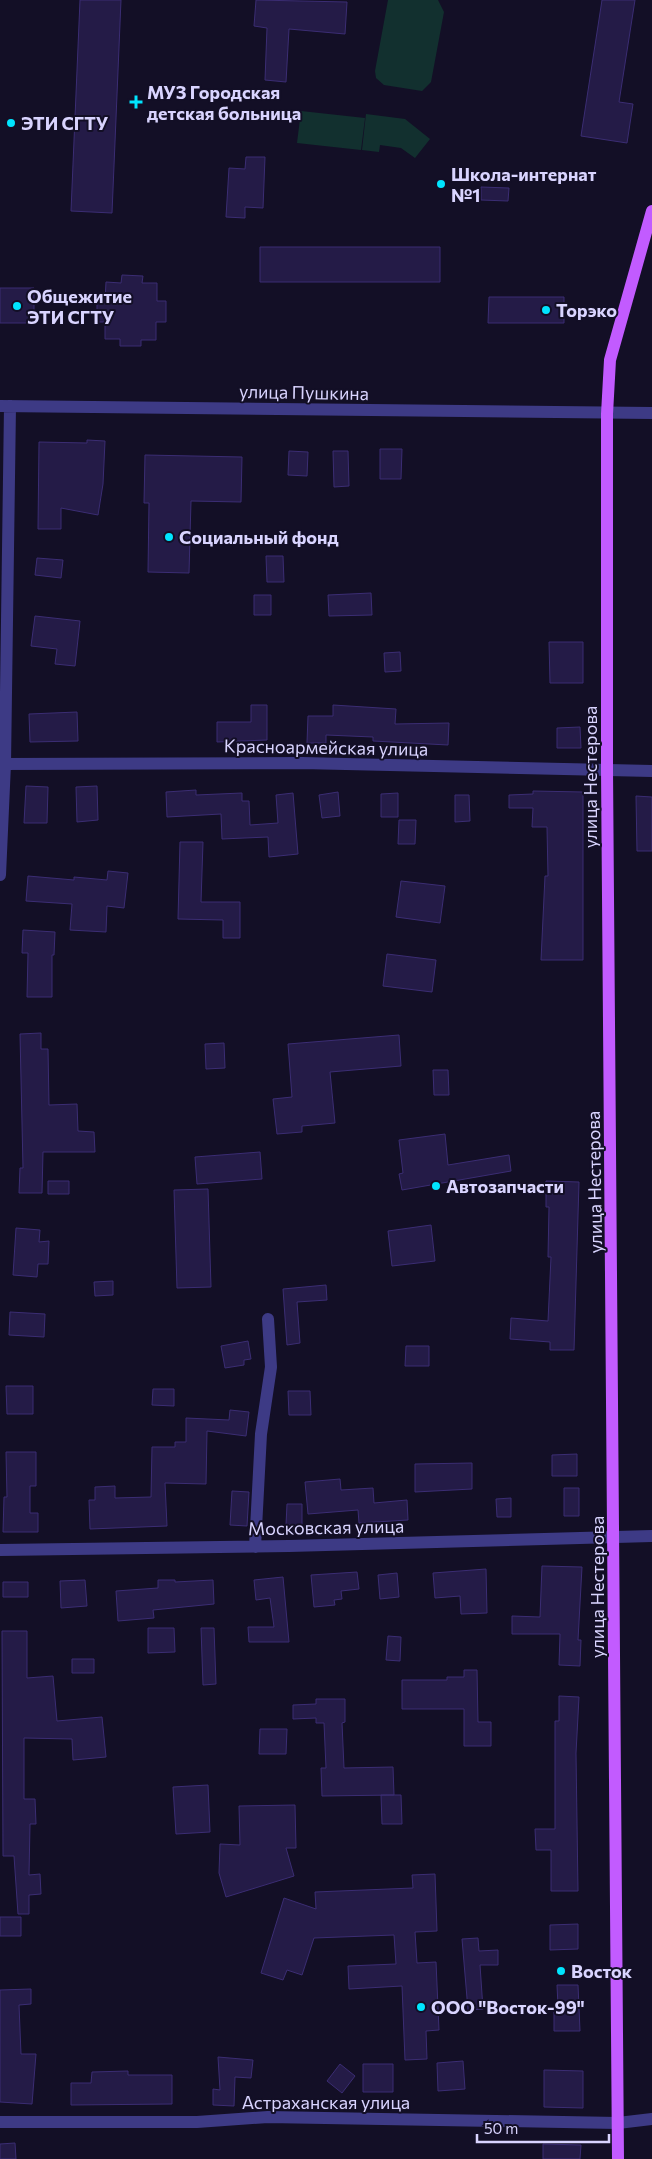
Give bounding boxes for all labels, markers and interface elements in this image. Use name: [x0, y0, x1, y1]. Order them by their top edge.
place label: МУЗ Городская детская больница: [147, 81, 301, 124]
marker: МУЗ Городская детская больница: [129, 95, 143, 109]
place label: ЭТИ СГТУ: [21, 112, 109, 134]
marker: ЭТИ СГТУ: [5, 117, 17, 129]
place label: Школа-интернат №1: [451, 163, 597, 206]
marker: Школа-интернат №1: [435, 178, 447, 190]
place label: Общежитие ЭТИ СГТУ: [27, 285, 132, 328]
place label: Торэко: [556, 299, 617, 321]
marker: Общежитие ЭТИ СГТУ: [11, 300, 23, 312]
marker: Торэко: [540, 304, 552, 316]
street label: улица Пушкина: [239, 380, 369, 404]
place label: Социальный фонд: [179, 526, 339, 548]
marker: Социальный фонд: [163, 531, 175, 543]
street label: улица Нестерова: [579, 706, 601, 848]
street label: Красноармейская улица: [224, 734, 428, 760]
street label: улица Нестерова: [582, 1111, 606, 1253]
place label: Автозапчасти: [446, 1175, 564, 1197]
marker: Автозапчасти: [430, 1180, 442, 1192]
street label: Московская улица: [248, 1515, 404, 1539]
street label: улица Нестерова: [586, 1516, 608, 1658]
place label: Восток: [571, 1960, 633, 1982]
marker: Восток: [555, 1965, 567, 1977]
place label: ООО "Восток-99": [431, 1996, 585, 2018]
marker: ООО "Восток-99": [415, 2001, 427, 2013]
street label: Астраханская улица: [242, 2091, 410, 2113]
scale bar: [477, 2112, 610, 2144]
text: 50 m: [484, 2119, 518, 2137]

